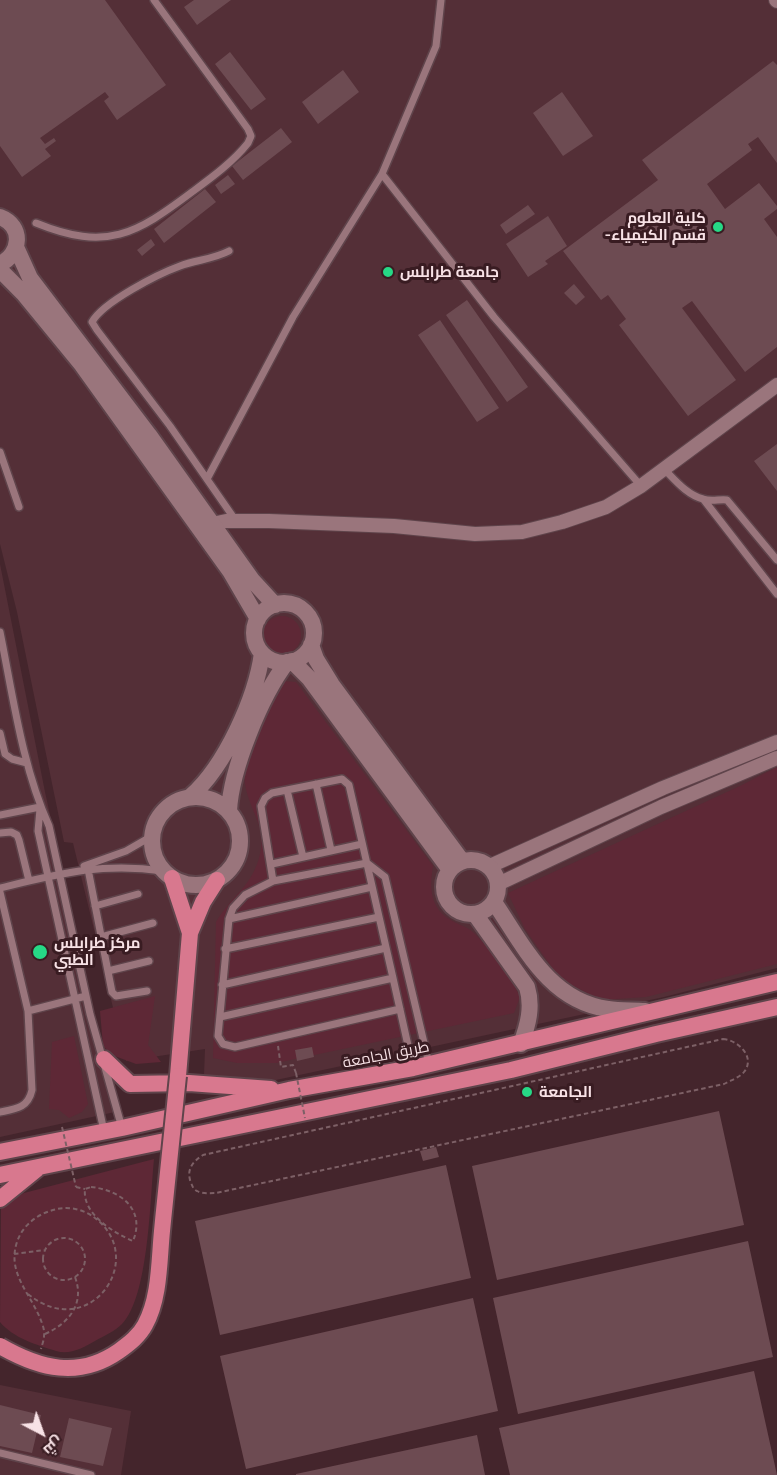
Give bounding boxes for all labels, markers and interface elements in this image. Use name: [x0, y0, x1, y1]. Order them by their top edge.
place label: كلية العلوم -قسم الكيمياء: [605, 209, 706, 244]
marker: كلية العلوم -قسم الكيمياء: [711, 220, 725, 234]
place label: جامعة طرابلس: [400, 263, 499, 281]
marker: جامعة طرابلس: [381, 265, 395, 279]
place label: مركز طرابلس الطبي: [54, 934, 141, 969]
marker: مركز طرابلس الطبي: [31, 943, 49, 961]
street label: طريق الجامعة: [341, 1038, 431, 1072]
place label: الجامعة: [539, 1083, 592, 1101]
marker: الجامعة: [520, 1085, 534, 1099]
north arrow: [12, 1403, 72, 1463]
text: ش: [40, 1432, 68, 1461]

